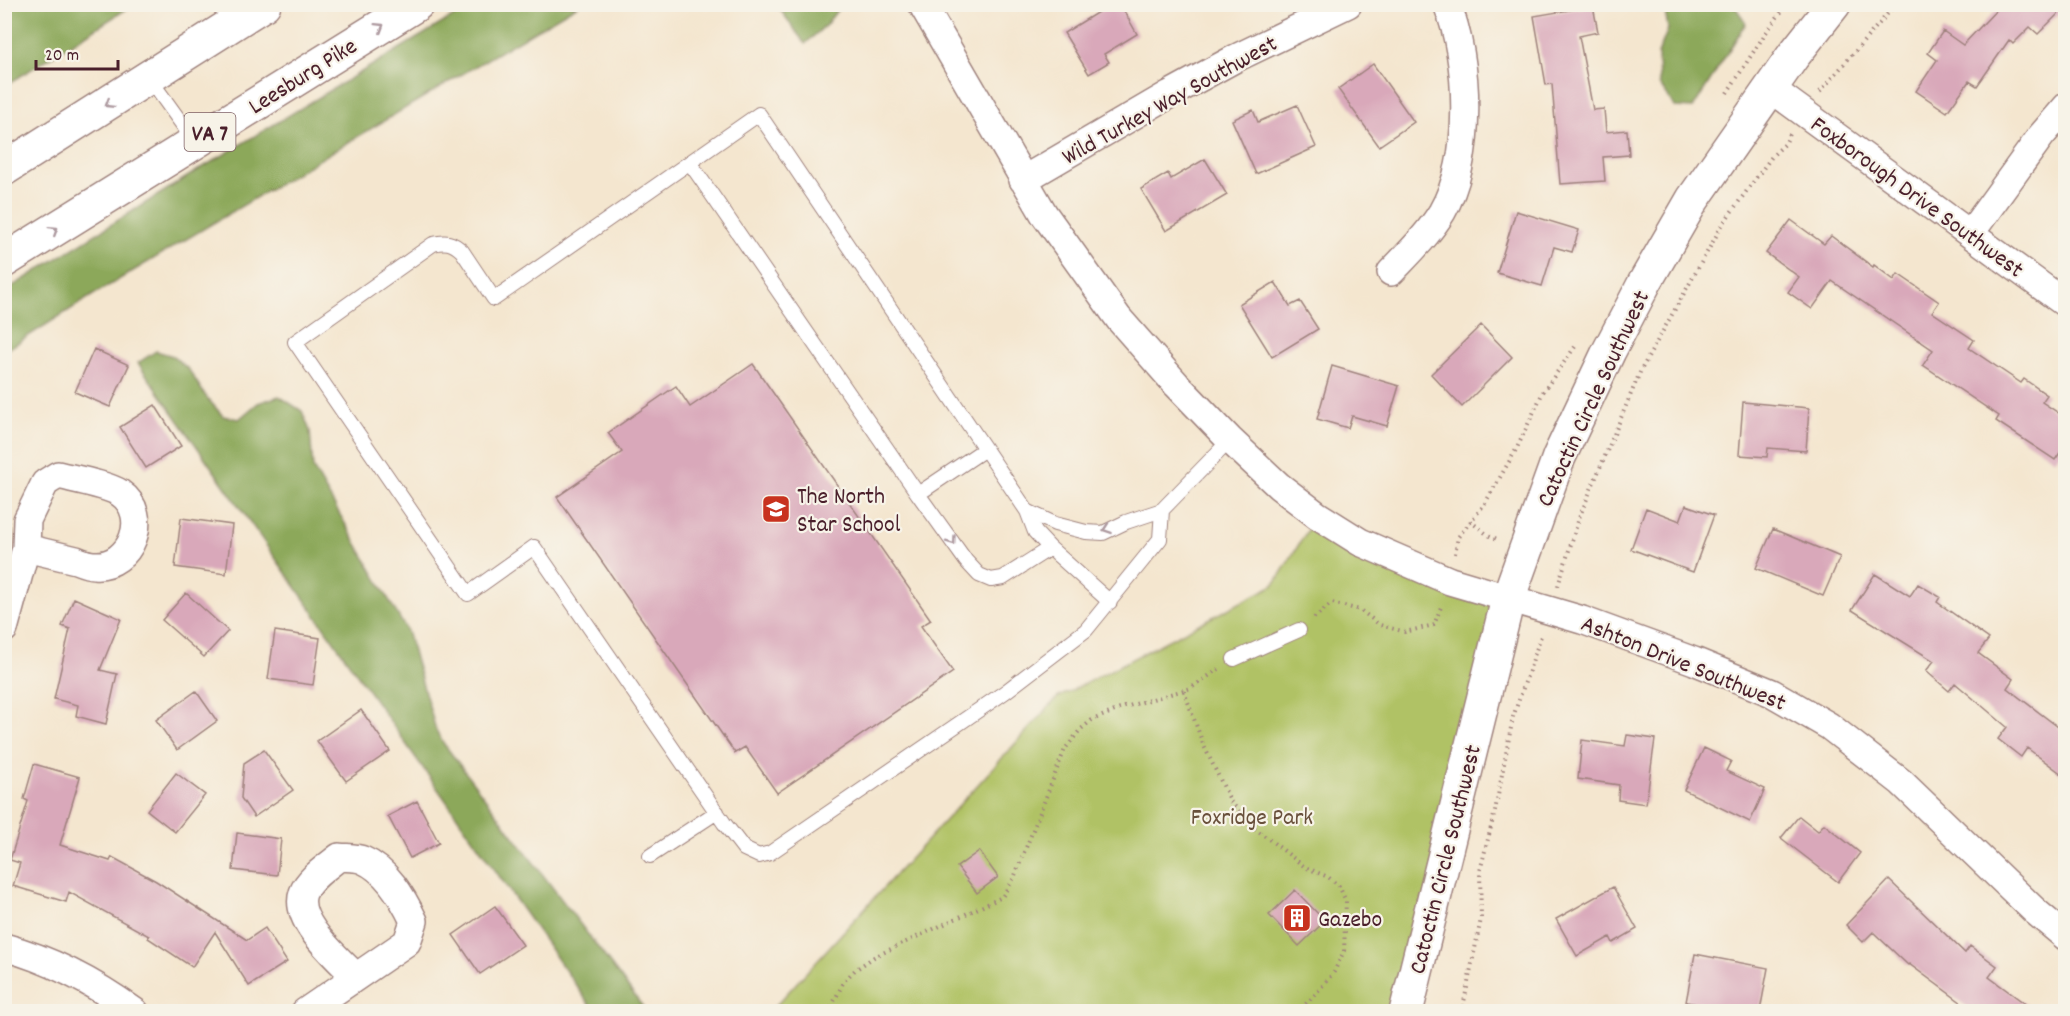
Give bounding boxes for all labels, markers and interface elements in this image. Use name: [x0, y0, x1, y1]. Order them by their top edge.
one-way arrow: [374, 23, 384, 35]
street label: Wild Turkey Way Southwest: [1056, 28, 1285, 175]
street label: Leesburg Pike: [243, 31, 364, 124]
scale bar: [36, 33, 118, 71]
text: 20 m: [45, 44, 79, 69]
one-way arrow: [104, 97, 115, 108]
street label: Foxborough Drive Southwest: [1803, 109, 2030, 288]
road number: VA 7: [184, 113, 236, 151]
one-way arrow: [47, 226, 58, 237]
street label: Catoctin Circle Southwest: [1530, 285, 1660, 513]
place label: The North Star School: [797, 481, 901, 543]
school or university icon: The North Star School: [760, 493, 792, 525]
one-way arrow: [1102, 522, 1113, 535]
one-way arrow: [945, 535, 956, 546]
street label: Ashton Drive Southwest: [1575, 608, 1791, 722]
street label: Catoctin Circle Southwest: [1402, 741, 1492, 978]
park label: Foxridge Park: [1191, 802, 1313, 836]
building icon: Gazebo: [1281, 902, 1313, 934]
place label: Gazebo: [1318, 904, 1382, 938]

